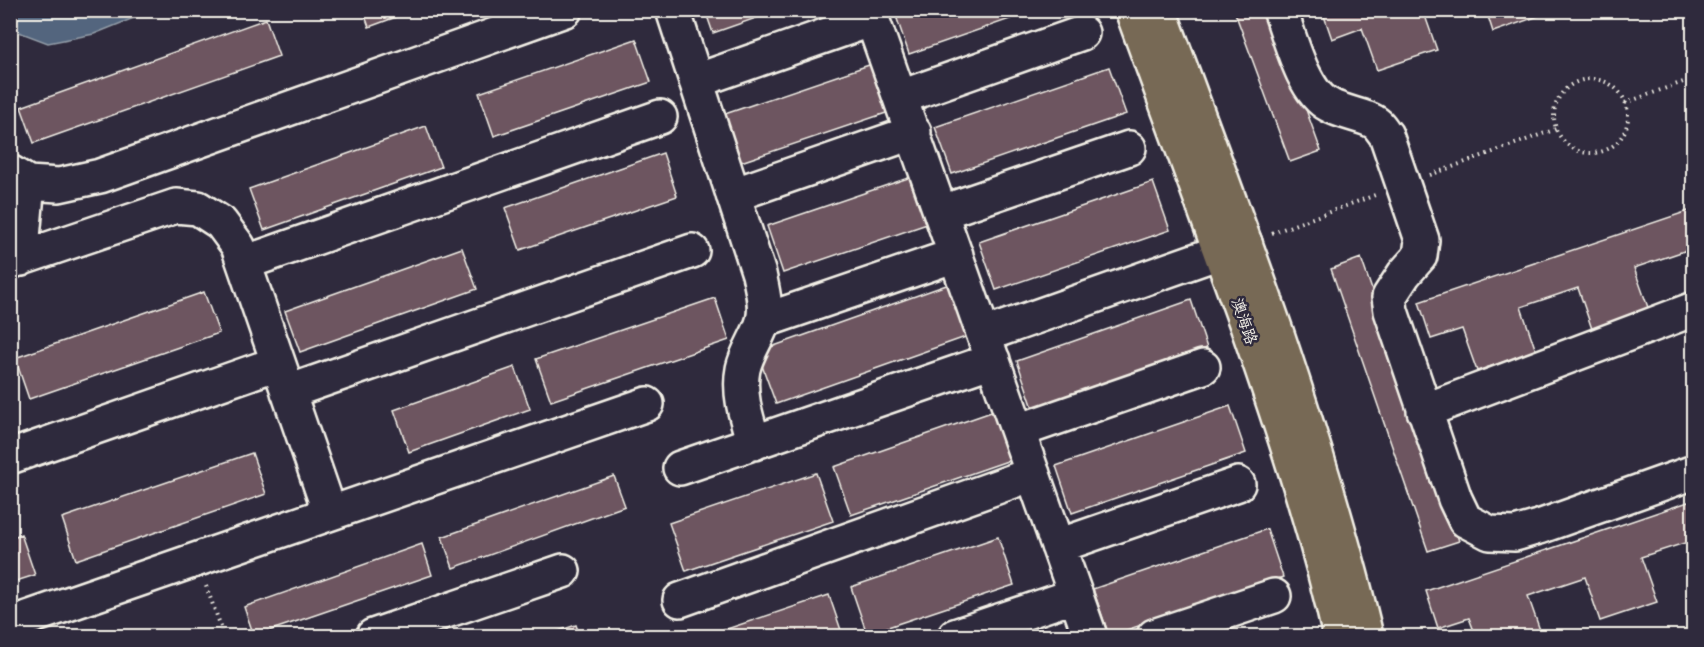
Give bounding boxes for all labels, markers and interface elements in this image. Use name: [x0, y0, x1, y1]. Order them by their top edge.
street label: 澳海路: [1227, 296, 1260, 347]

